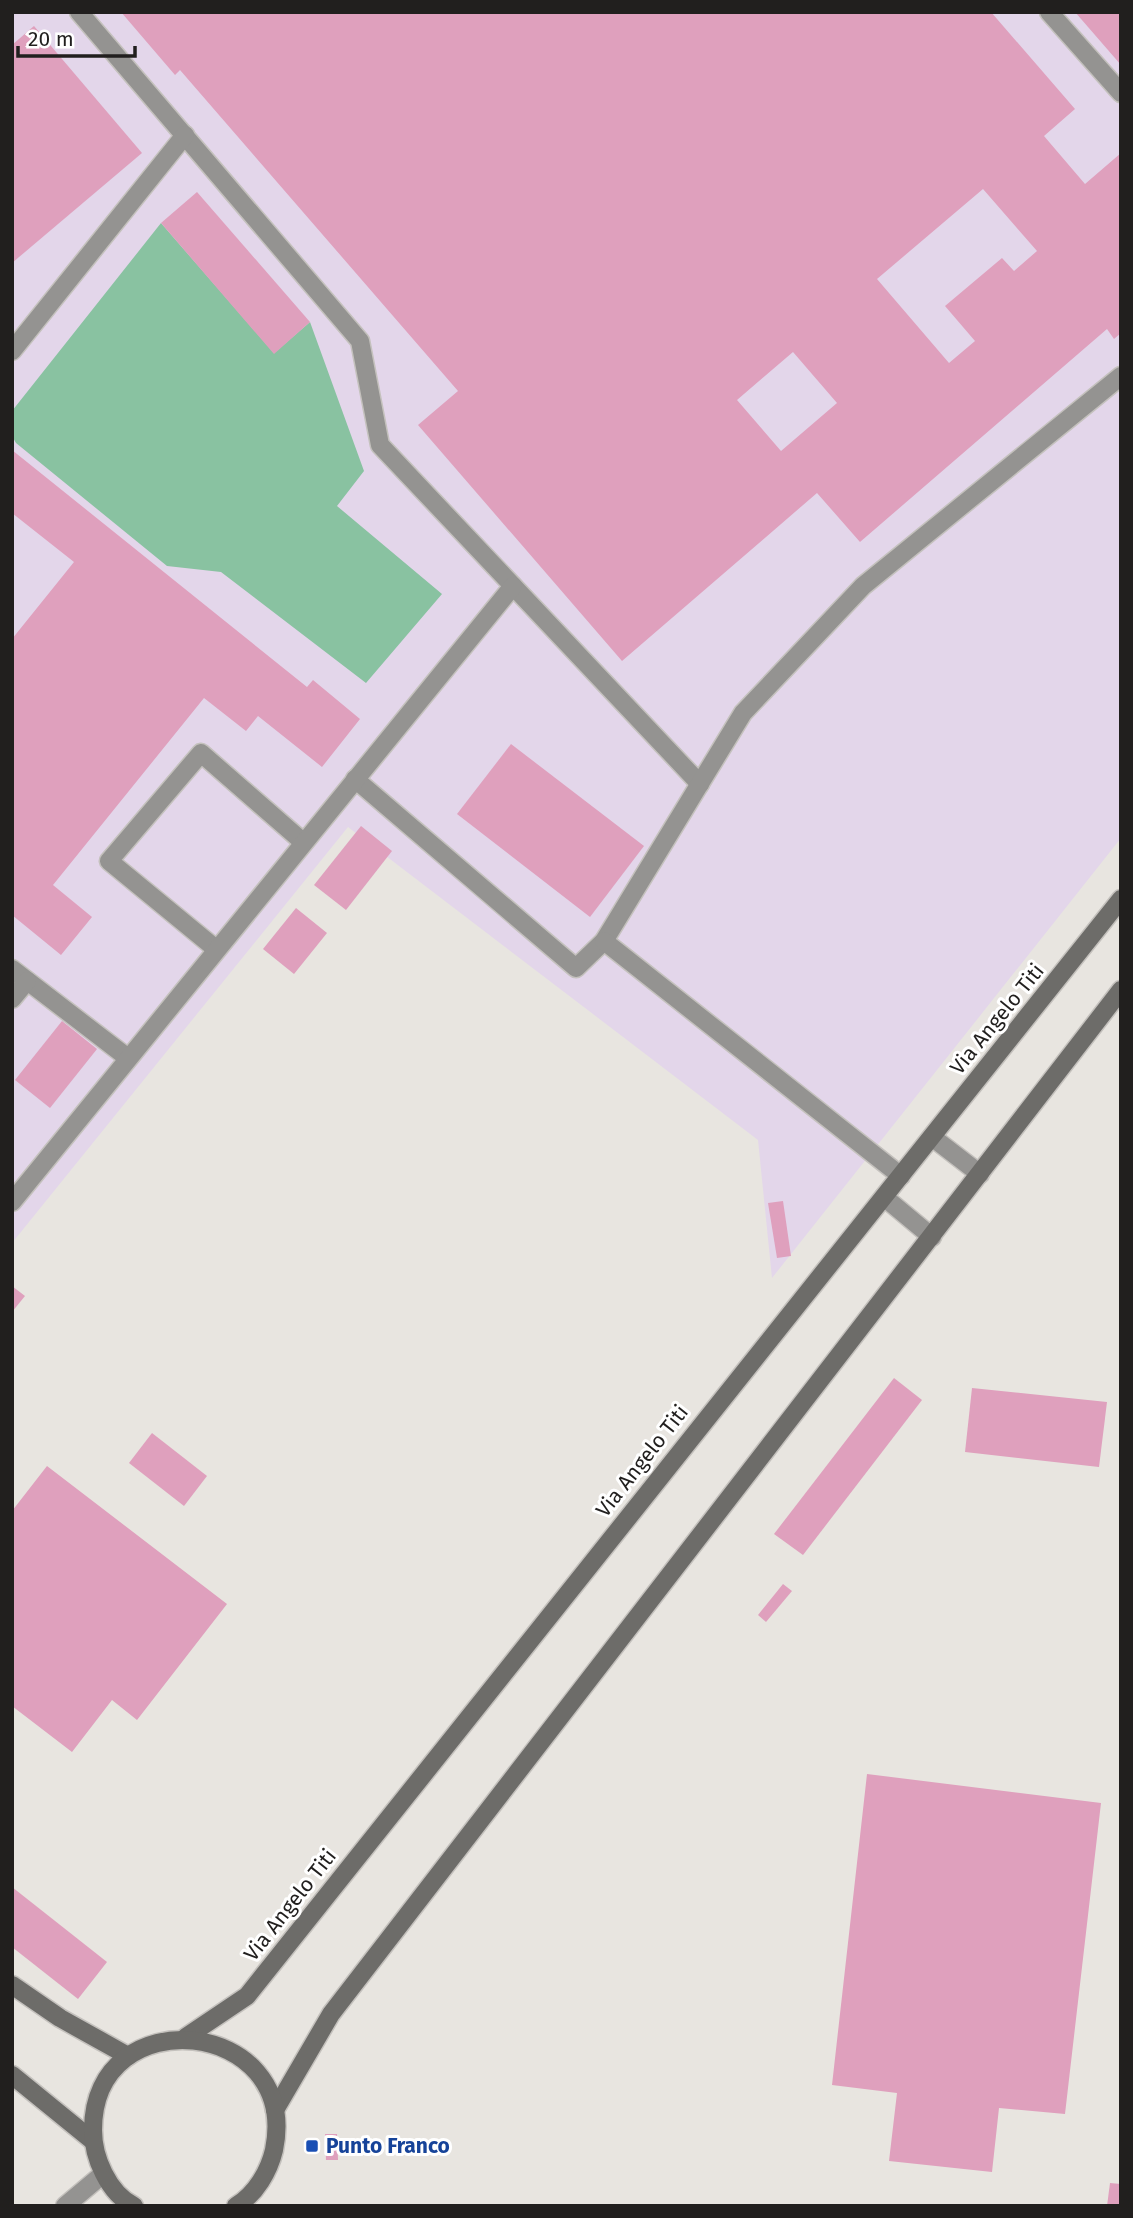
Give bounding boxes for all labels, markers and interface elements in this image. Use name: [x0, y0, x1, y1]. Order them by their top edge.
scale bar: [18, 14, 135, 58]
text: 20 m: [28, 26, 74, 52]
street label: Via Angelo Titi: [944, 958, 1050, 1080]
street label: Via Angelo Titi: [590, 1400, 694, 1522]
street label: Via Angelo Titi: [238, 1844, 342, 1966]
place label: Punto Franco: [326, 2133, 450, 2159]
marker: Punto Franco: [304, 2138, 320, 2154]

